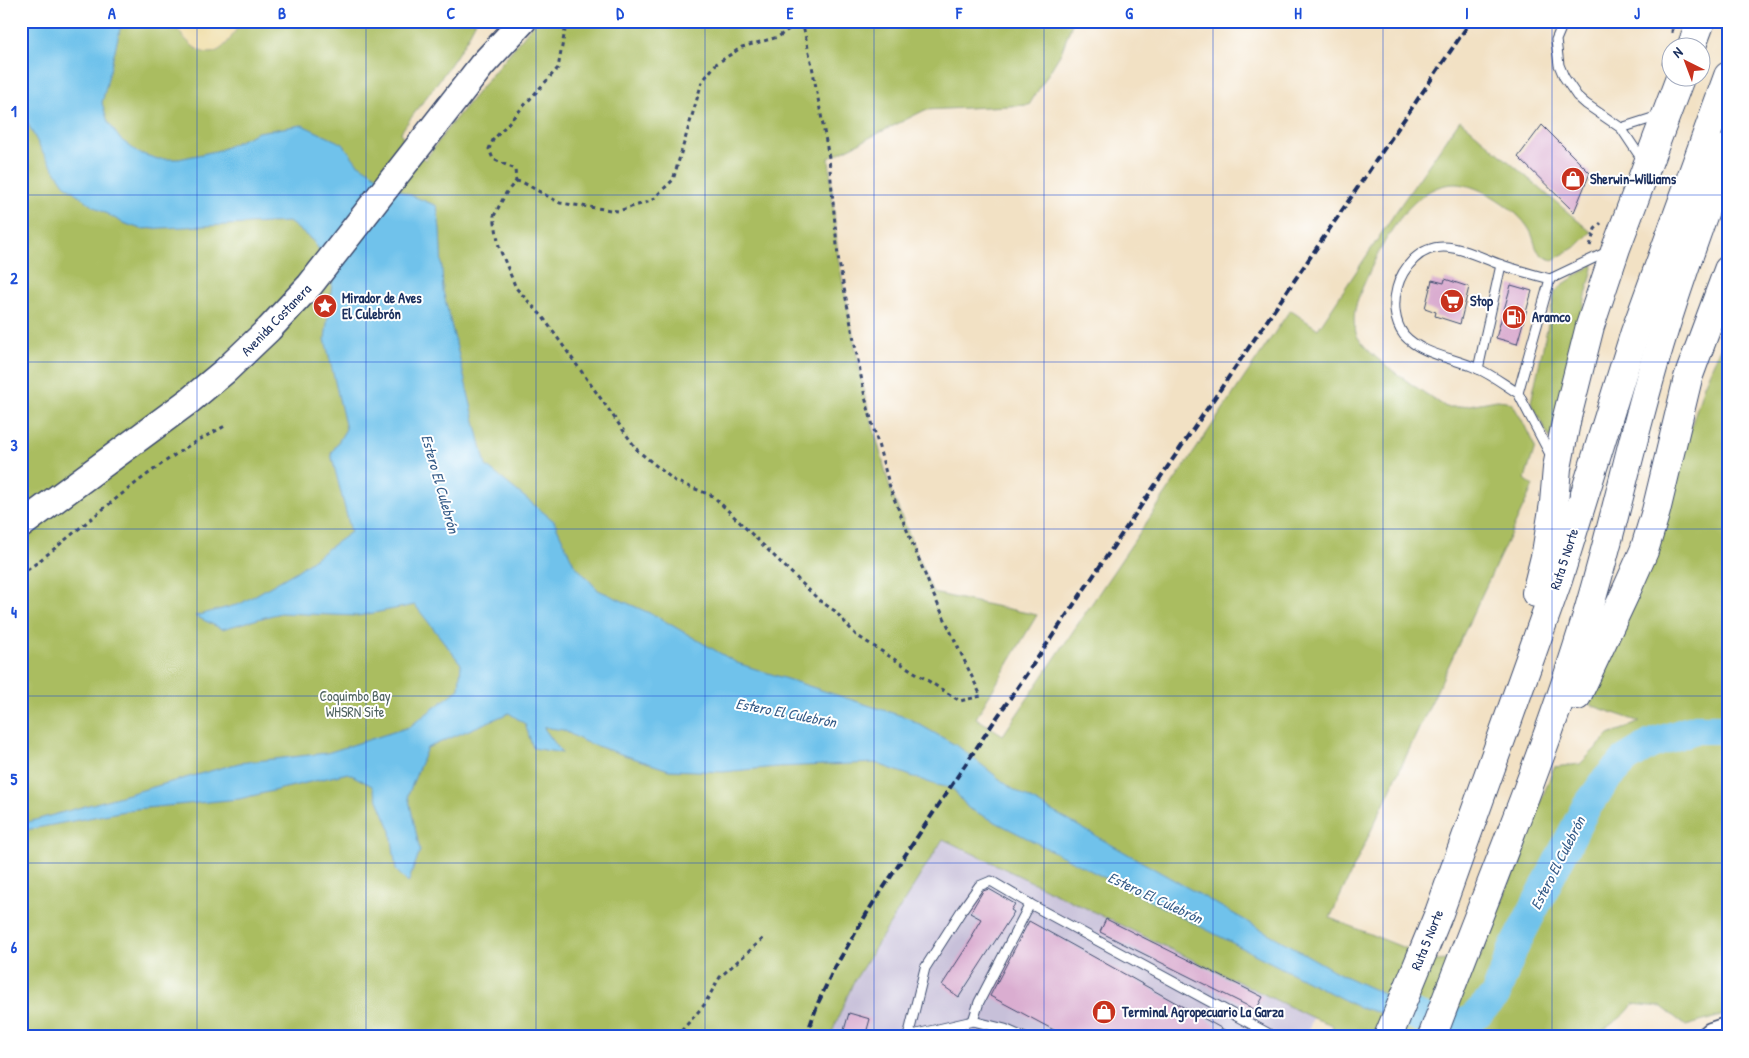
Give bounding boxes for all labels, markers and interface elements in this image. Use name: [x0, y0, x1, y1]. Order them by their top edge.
text: A: [108, 2, 116, 24]
text: B: [278, 2, 286, 24]
text: C: [447, 2, 456, 24]
text: D: [616, 2, 624, 24]
text: E: [786, 2, 794, 24]
text: F: [955, 2, 963, 24]
text: G: [1125, 2, 1133, 24]
text: H: [1294, 2, 1302, 24]
text: I: [1465, 2, 1469, 24]
text: J: [1634, 2, 1640, 24]
north arrow: [1662, 38, 1712, 88]
text: N: [1668, 42, 1686, 62]
text: 1: [11, 100, 17, 122]
shop icon: Sherwin-Williams: [1560, 166, 1586, 192]
place label: Sherwin-Williams: [1590, 169, 1677, 188]
text: 2: [10, 267, 18, 289]
street label: Avenida Costanera: [236, 279, 315, 360]
place label: Mirador de Aves El Culebrón: [342, 288, 422, 323]
supermarket icon: Stop: [1439, 288, 1465, 314]
place label: Stop: [1470, 291, 1494, 312]
place icon: Mirador de Aves El Culebrón: [312, 293, 338, 319]
fuel station icon: Aramco: [1501, 304, 1527, 330]
place label: Aramco: [1532, 307, 1571, 326]
water label: Estero El Culebrón: [416, 432, 465, 537]
text: 3: [10, 434, 18, 456]
street label: Ruta 5 Norte: [1545, 525, 1582, 592]
text: 4: [11, 601, 17, 623]
park label: Coquimbo Bay WHSRN Site: [319, 686, 391, 721]
water label: Estero El Culebrón: [734, 692, 839, 733]
text: 5: [11, 768, 18, 790]
water label: Estero El Culebrón: [1525, 812, 1591, 913]
water label: Estero El Culebrón: [1105, 867, 1207, 929]
street label: Ruta 5 Norte: [1406, 906, 1447, 973]
text: 6: [11, 936, 18, 958]
shop icon: Terminal Agropecuario La Garza: [1091, 999, 1117, 1025]
place label: Terminal Agropecuario La Garza: [1121, 1002, 1284, 1023]

